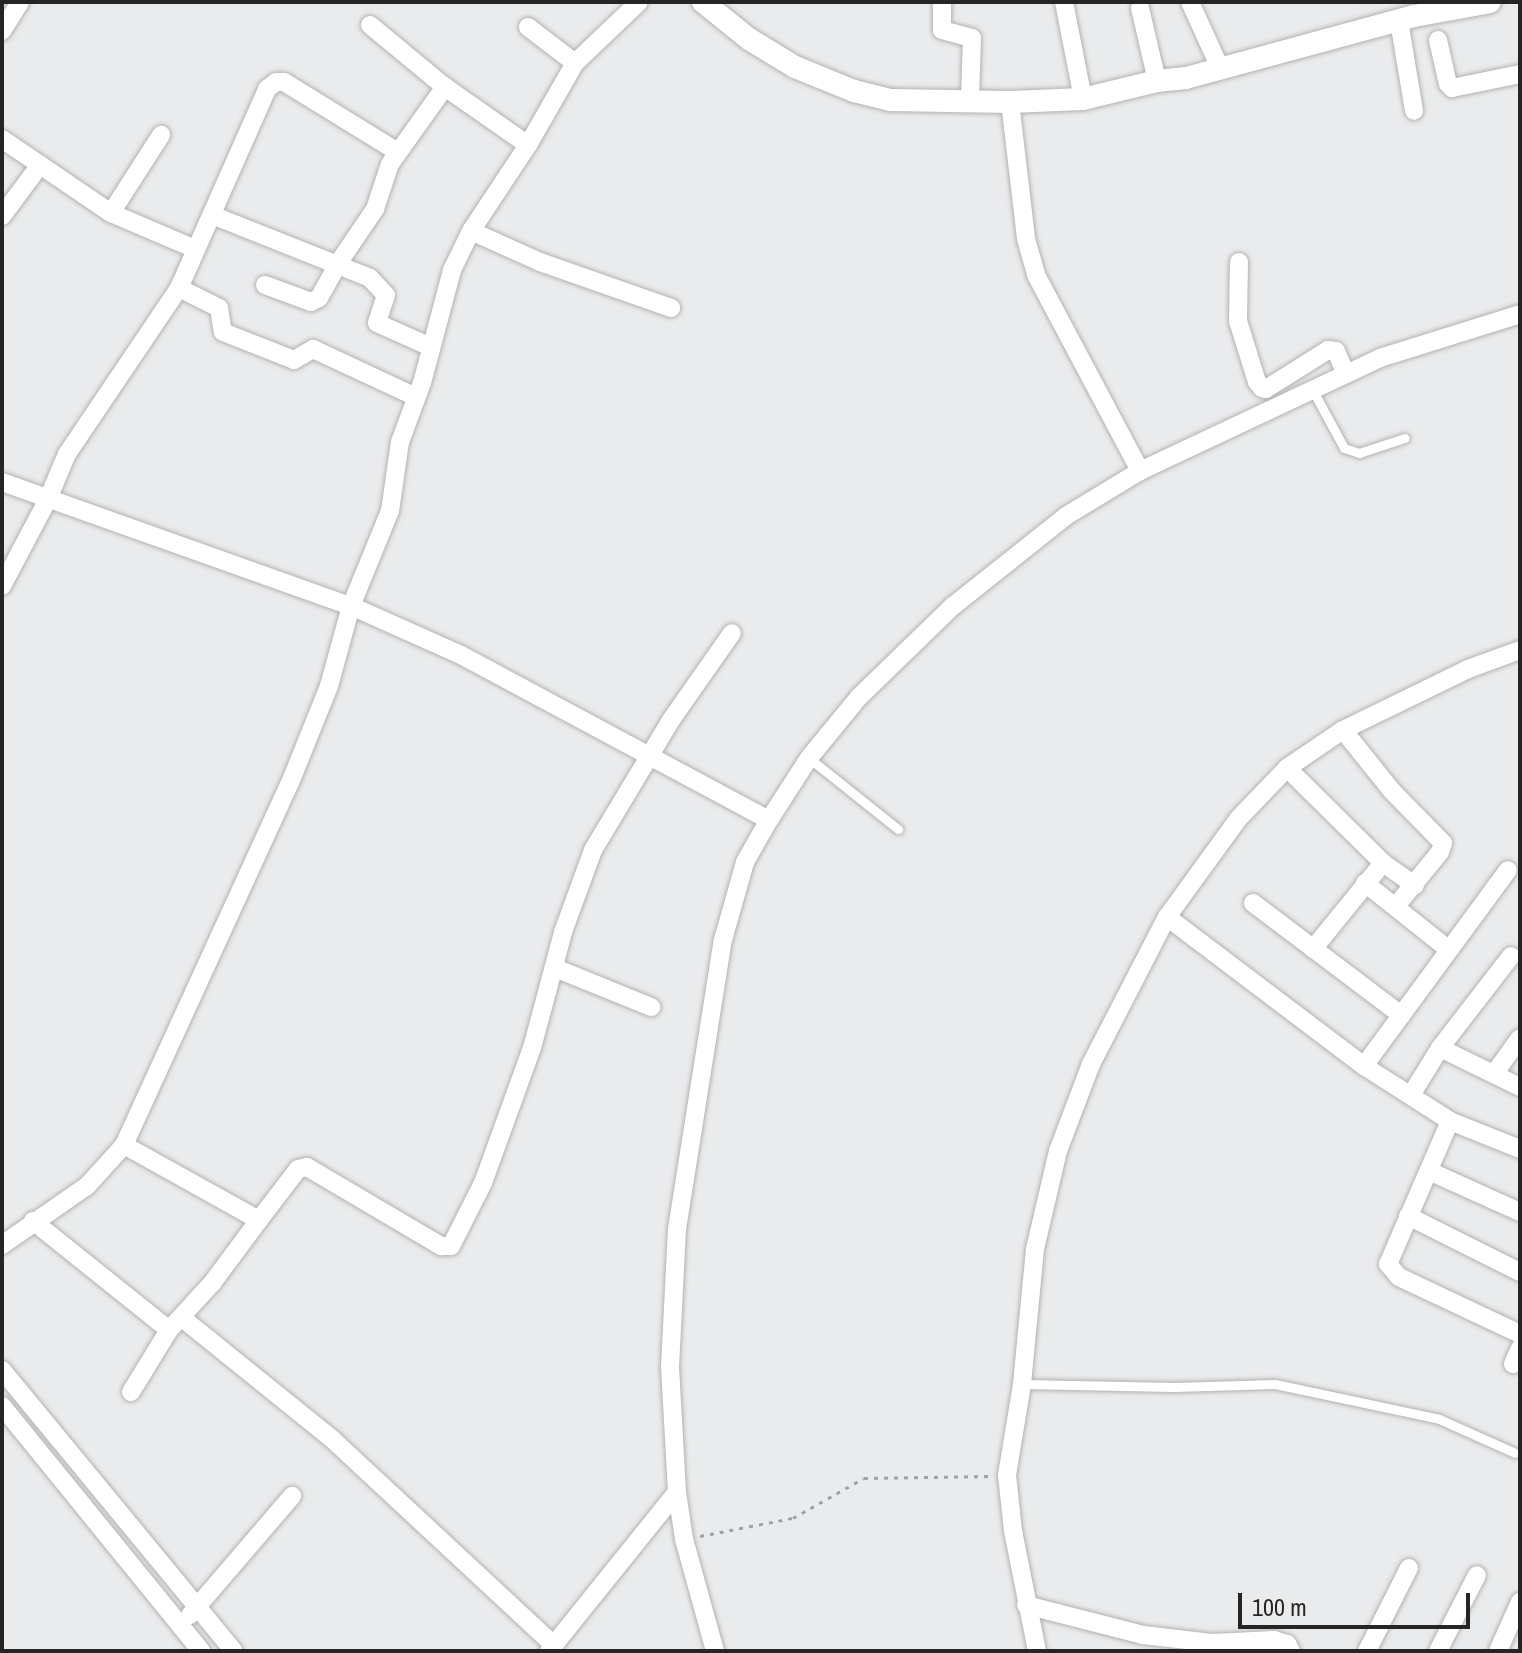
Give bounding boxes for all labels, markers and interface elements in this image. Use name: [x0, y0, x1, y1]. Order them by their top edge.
scale bar: [1242, 1577, 1474, 1627]
text: 100 m: [1252, 1591, 1307, 1623]

